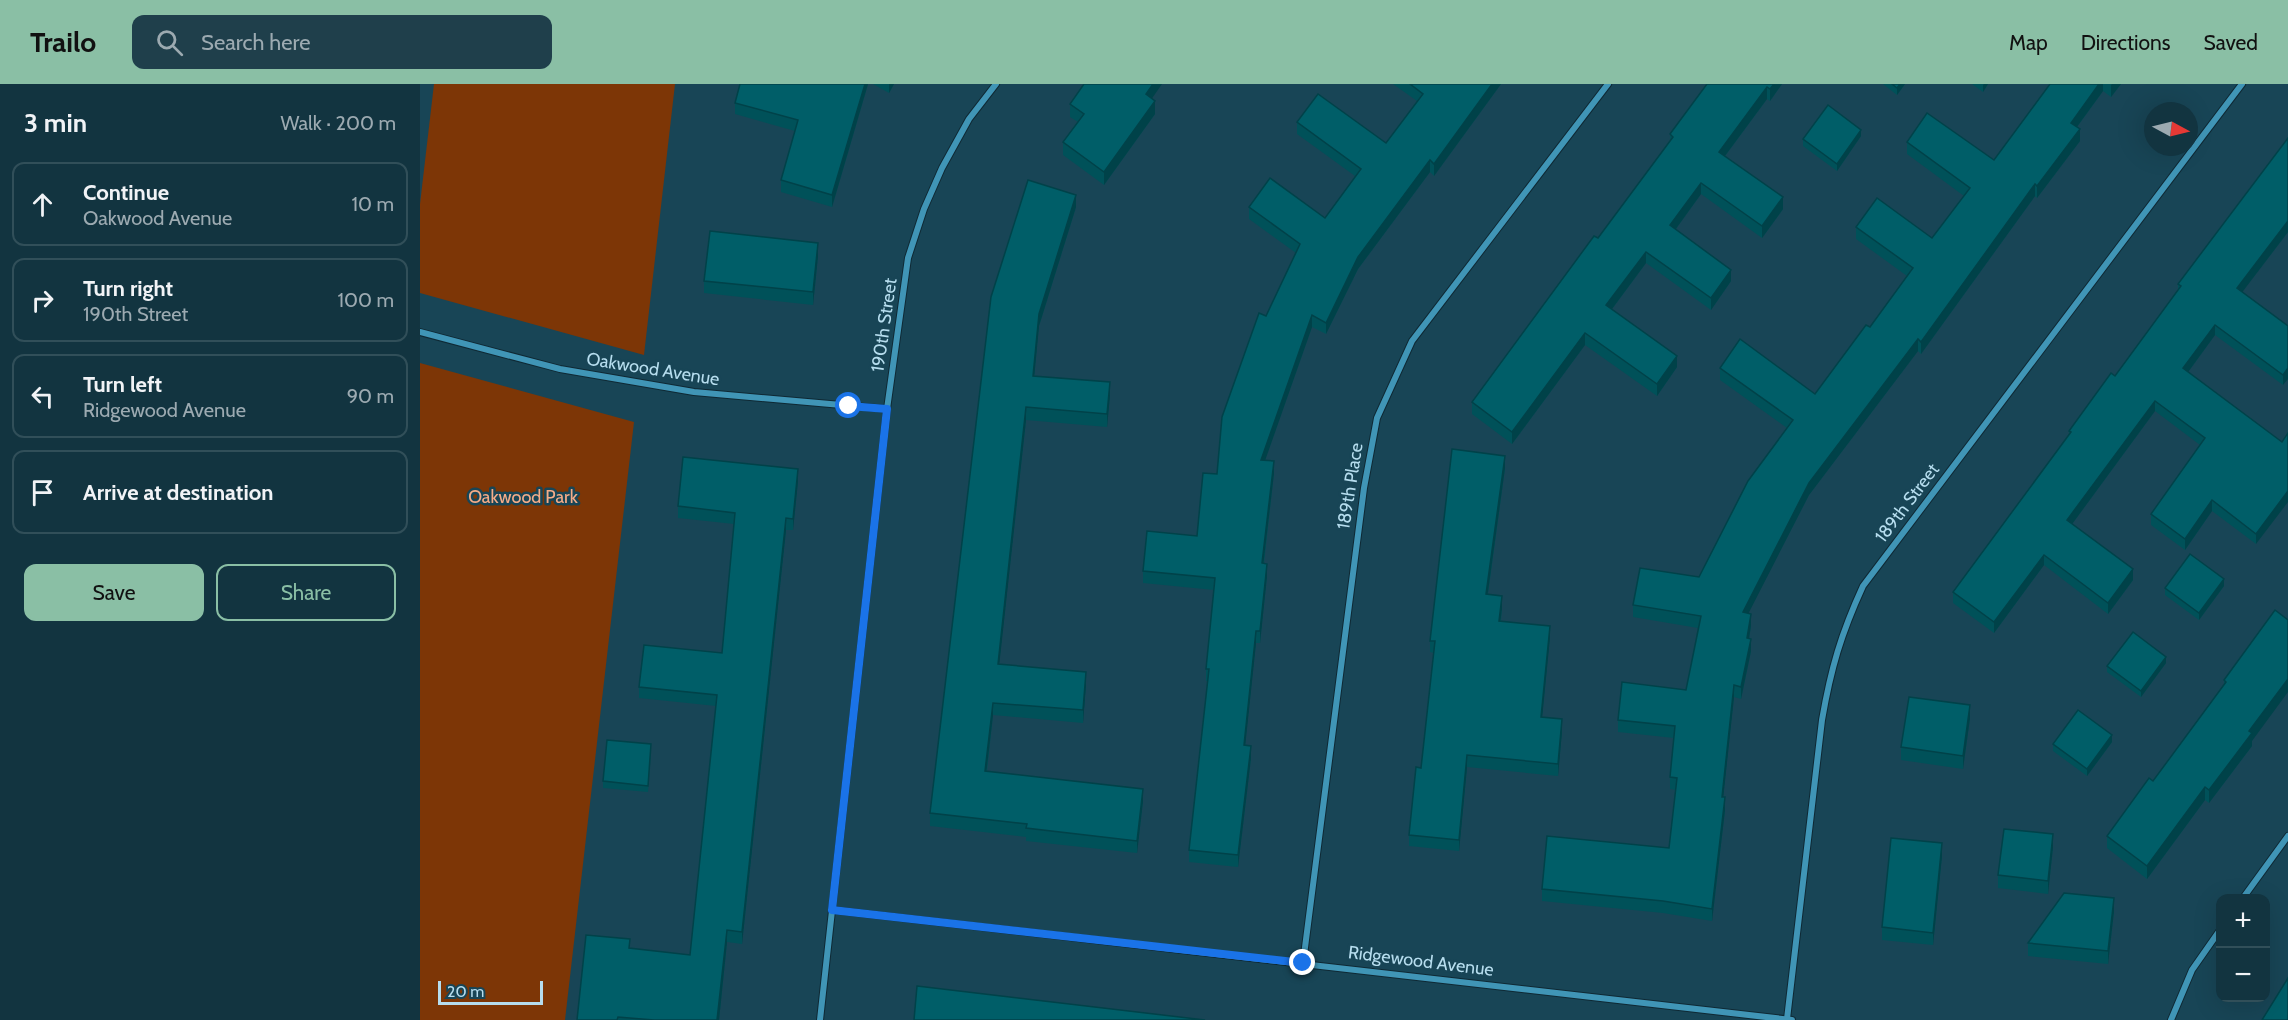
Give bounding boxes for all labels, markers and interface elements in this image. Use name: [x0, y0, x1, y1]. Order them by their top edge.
search box: [132, 15, 552, 69]
text: Trailo: [30, 25, 96, 59]
icon: search: [153, 26, 186, 59]
text: Search here: [201, 29, 310, 56]
text: Map: [2009, 30, 2048, 55]
text: Directions: [2081, 30, 2170, 55]
text: Saved: [2203, 30, 2258, 55]
north arrow: [2144, 102, 2198, 156]
text: 3 min: [24, 107, 87, 139]
text: Walk · 200 m: [280, 111, 396, 135]
text: Continue: [83, 179, 169, 206]
icon: ahead: [26, 188, 59, 221]
text: 10 m: [351, 192, 394, 216]
text: Oakwood Avenue: [83, 206, 232, 230]
text: Turn right: [83, 275, 173, 302]
street label: 190th Street: [867, 277, 901, 373]
icon: right: [26, 284, 59, 317]
text: 100 m: [338, 288, 394, 312]
text: 190th Street: [83, 302, 188, 326]
street label: Oakwood Avenue: [585, 348, 721, 390]
text: Turn left: [83, 371, 162, 398]
icon: left: [26, 380, 59, 413]
text: 90 m: [347, 384, 394, 408]
route start: [835, 392, 861, 418]
text: Ridgewood Avenue: [83, 398, 246, 422]
street label: 189th Place: [1332, 441, 1368, 531]
street label: 189th Street: [1870, 459, 1944, 547]
icon: arrive: [26, 476, 59, 509]
text: Arrive at destination: [83, 479, 273, 506]
park label: Oakwood Park: [468, 486, 579, 508]
button: Save: [24, 564, 204, 621]
button: Share: [216, 564, 396, 621]
map controls: [2216, 894, 2270, 1002]
button: +: [2216, 894, 2270, 948]
street label: Ridgewood Avenue: [1347, 941, 1495, 981]
button: −: [2216, 948, 2270, 1002]
route end: [1289, 949, 1315, 975]
scale bar: [438, 978, 543, 1006]
text: 20 m: [447, 982, 484, 1001]

